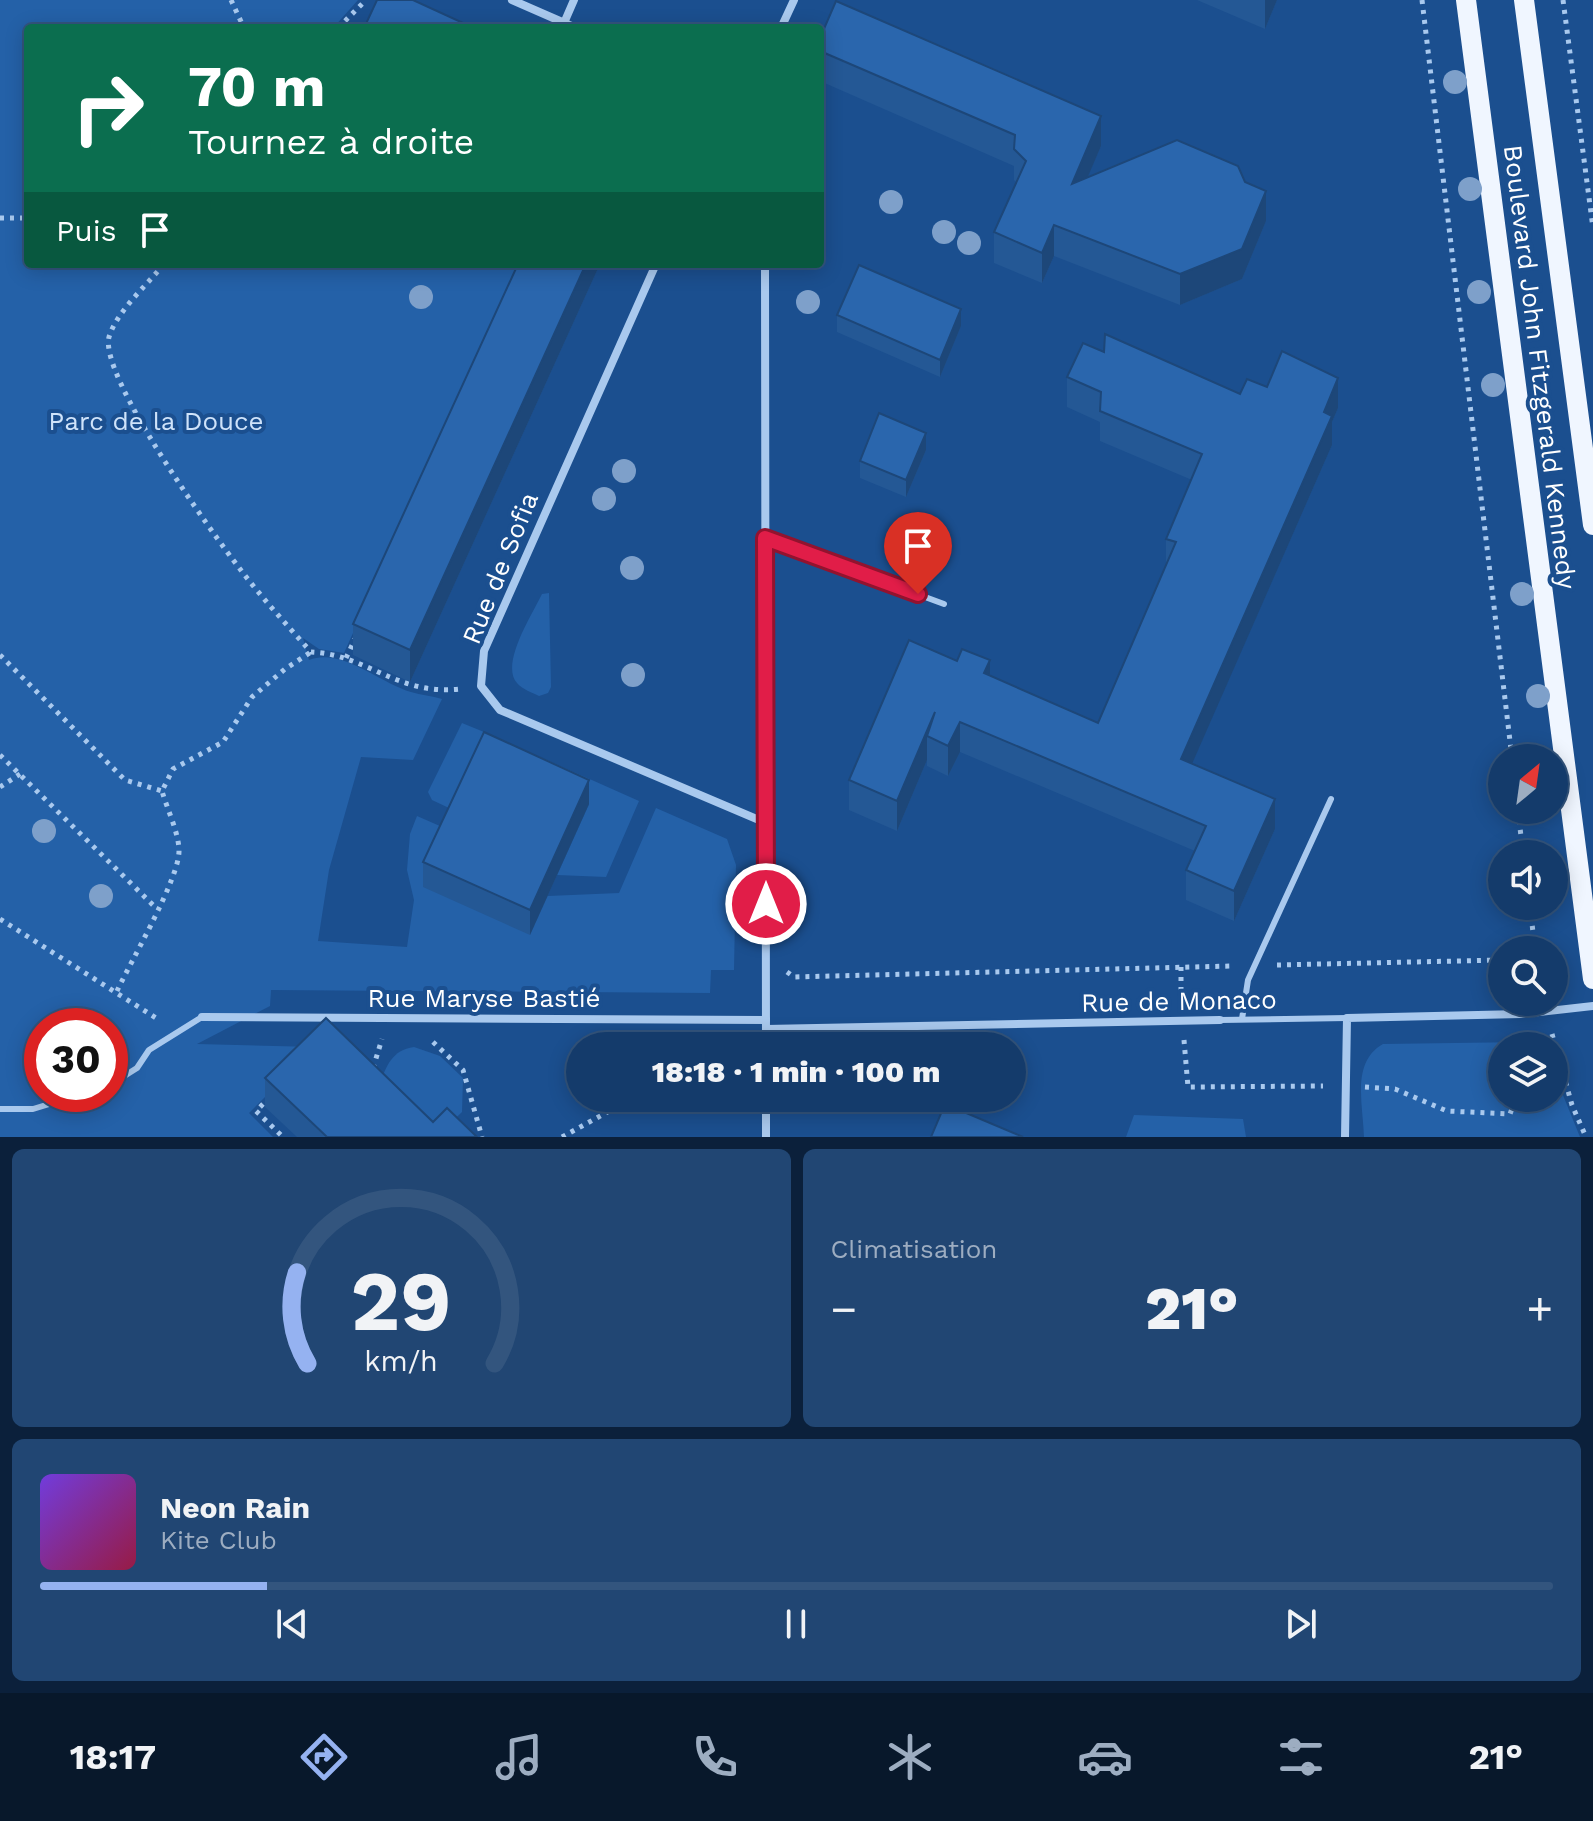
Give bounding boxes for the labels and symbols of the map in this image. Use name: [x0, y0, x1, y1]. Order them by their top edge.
street label: Boulevard John Fitzgerald Kennedy: [1498, 143, 1582, 591]
park label: Parc de la Douce: [48, 406, 264, 436]
street label: Rue de Sofia: [456, 487, 544, 648]
pin: [884, 512, 952, 594]
north arrow: [1488, 744, 1568, 824]
position arrow: [724, 862, 808, 946]
street label: Rue Maryse Bastié: [367, 983, 601, 1013]
street label: Rue de Monaco: [1081, 984, 1277, 1018]
speed limit sign: 30: [24, 1008, 128, 1112]

